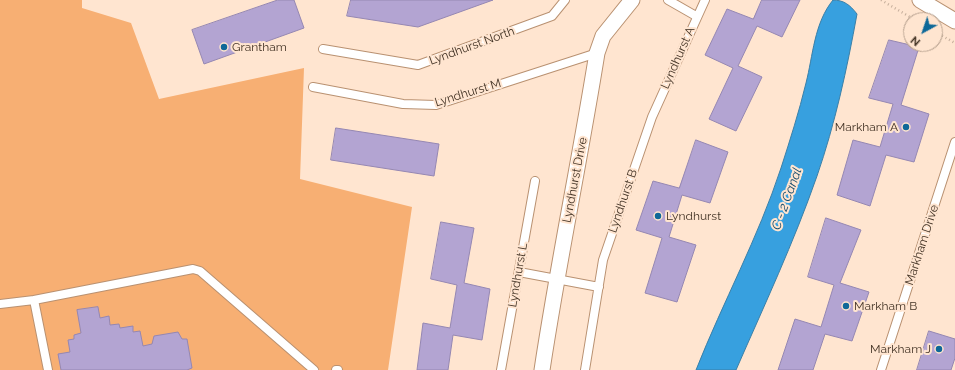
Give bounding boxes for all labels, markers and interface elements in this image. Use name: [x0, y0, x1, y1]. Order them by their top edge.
north arrow: [903, 12, 943, 52]
street label: Lyndhurst North: [427, 24, 517, 68]
street label: Lyndhurst A: [658, 25, 698, 91]
text: N: [908, 33, 923, 48]
place label: Grantham: [232, 40, 287, 54]
marker: Grantham: [219, 42, 229, 52]
street label: Lyndhurst M: [433, 76, 503, 110]
place label: Markham A: [835, 120, 898, 134]
marker: Markham A: [901, 122, 911, 132]
street label: Lyndhurst Drive: [560, 136, 590, 224]
water label: C - 2 Canal: [769, 166, 805, 232]
street label: Lyndhurst B: [605, 167, 641, 235]
street label: Markham Drive: [902, 203, 942, 287]
place label: Lyndhurst: [666, 209, 721, 223]
marker: Lyndhurst: [653, 211, 663, 221]
street label: Lyndhurst L: [505, 242, 531, 308]
place label: Markham B: [854, 299, 917, 313]
marker: Markham B: [841, 301, 851, 311]
place label: Markham J: [870, 342, 931, 356]
marker: Markham J: [934, 344, 944, 354]

